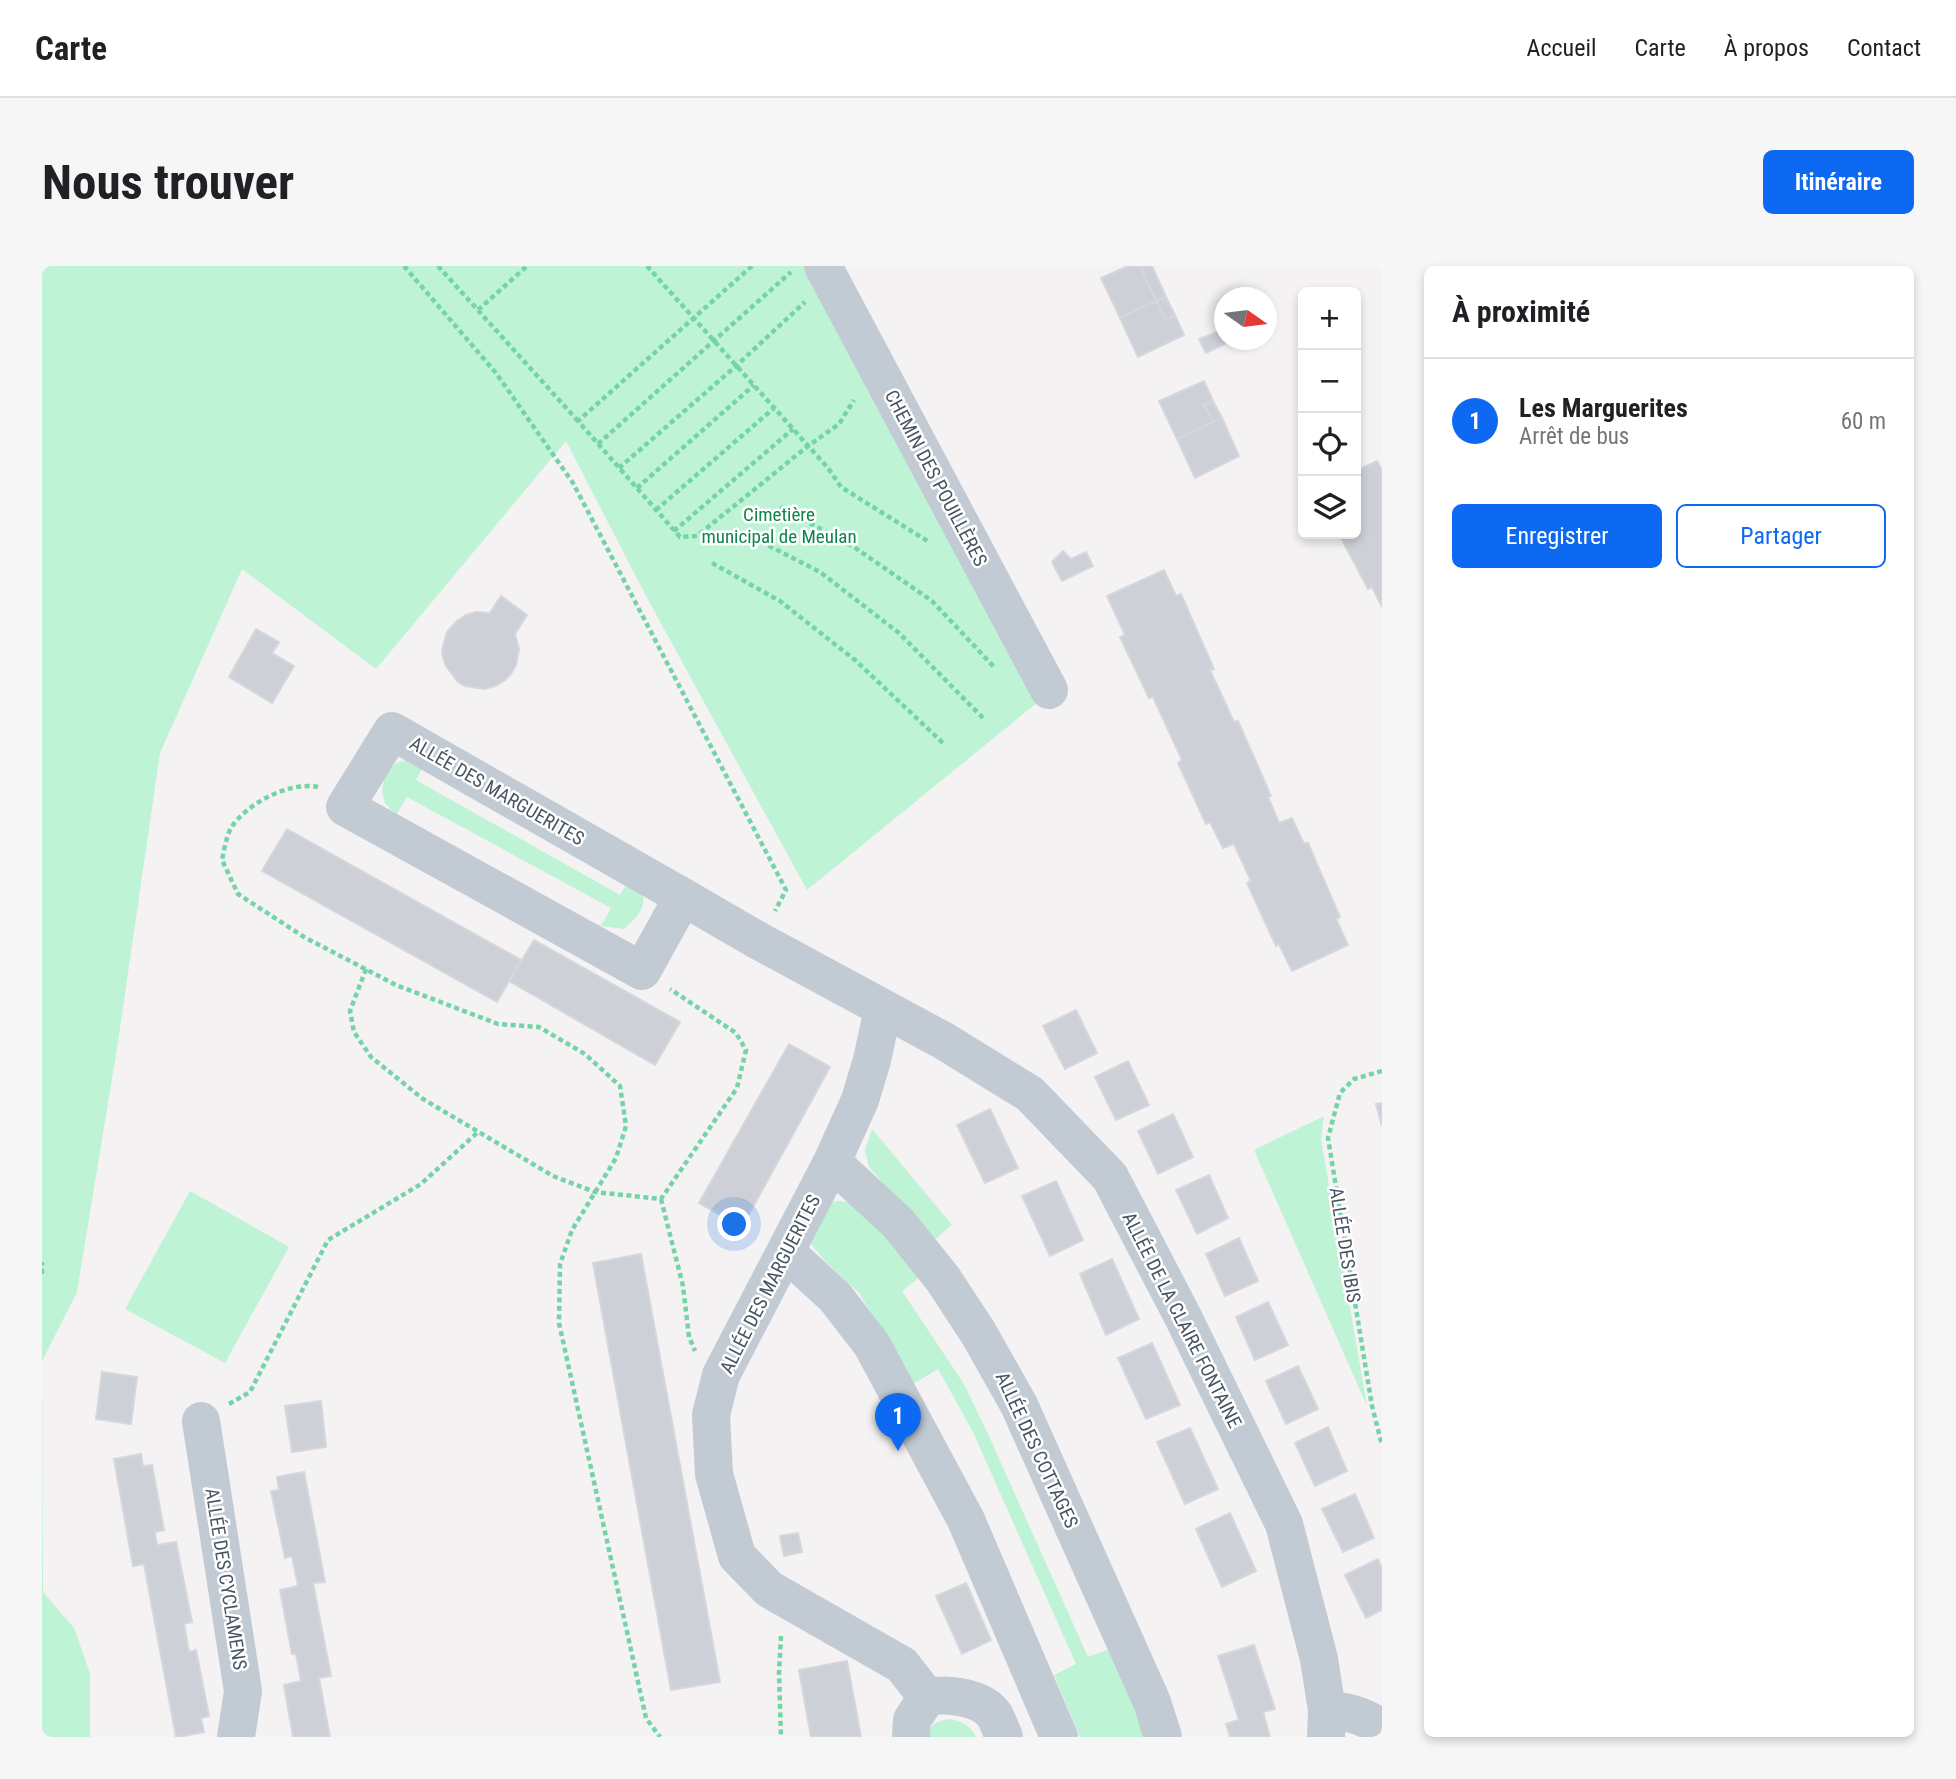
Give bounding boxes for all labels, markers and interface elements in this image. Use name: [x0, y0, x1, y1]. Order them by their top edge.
text: Carte: [35, 29, 107, 68]
text: Accueil: [1527, 34, 1596, 62]
text: Carte: [1634, 34, 1686, 62]
text: À propos: [1724, 34, 1809, 62]
text: Contact: [1847, 34, 1921, 62]
button: Itinéraire: [1763, 150, 1914, 214]
text: Nous trouver: [42, 154, 294, 211]
north arrow: [1214, 287, 1277, 350]
map controls: [1298, 287, 1361, 539]
button: +: [1298, 287, 1361, 350]
text: À proximité: [1452, 294, 1590, 329]
button: −: [1298, 350, 1361, 413]
street label: CHEMIN DES POUILLÈRES: [880, 386, 992, 570]
text: Les Marguerites: [1519, 393, 1688, 423]
text: 1: [1469, 408, 1481, 435]
text: 60 m: [1841, 408, 1886, 435]
button: locate: [1298, 413, 1361, 476]
text: Arrêt de bus: [1519, 423, 1629, 450]
button: layers: [1298, 476, 1361, 539]
park label: Cimetière municipal de Meulan: [701, 503, 857, 548]
button: Enregistrer: [1452, 504, 1662, 568]
button: Partager: [1676, 504, 1886, 568]
street label: ALLÉE DES MARGUERITES: [406, 732, 588, 850]
street label: ALLÉE DES IBIS: [1325, 1186, 1365, 1304]
street label: ALLÉE DES MARGUERITES: [715, 1191, 825, 1377]
your location: [717, 1207, 751, 1241]
street label: ALLÉE DE LA CLAIRE FONTAINE: [1117, 1208, 1247, 1432]
street label: ALLÉE DES COTTAGES: [991, 1368, 1083, 1532]
pin: 1: [875, 1393, 921, 1451]
street label: ALLÉE DES CYCLAMENS: [200, 1487, 252, 1672]

